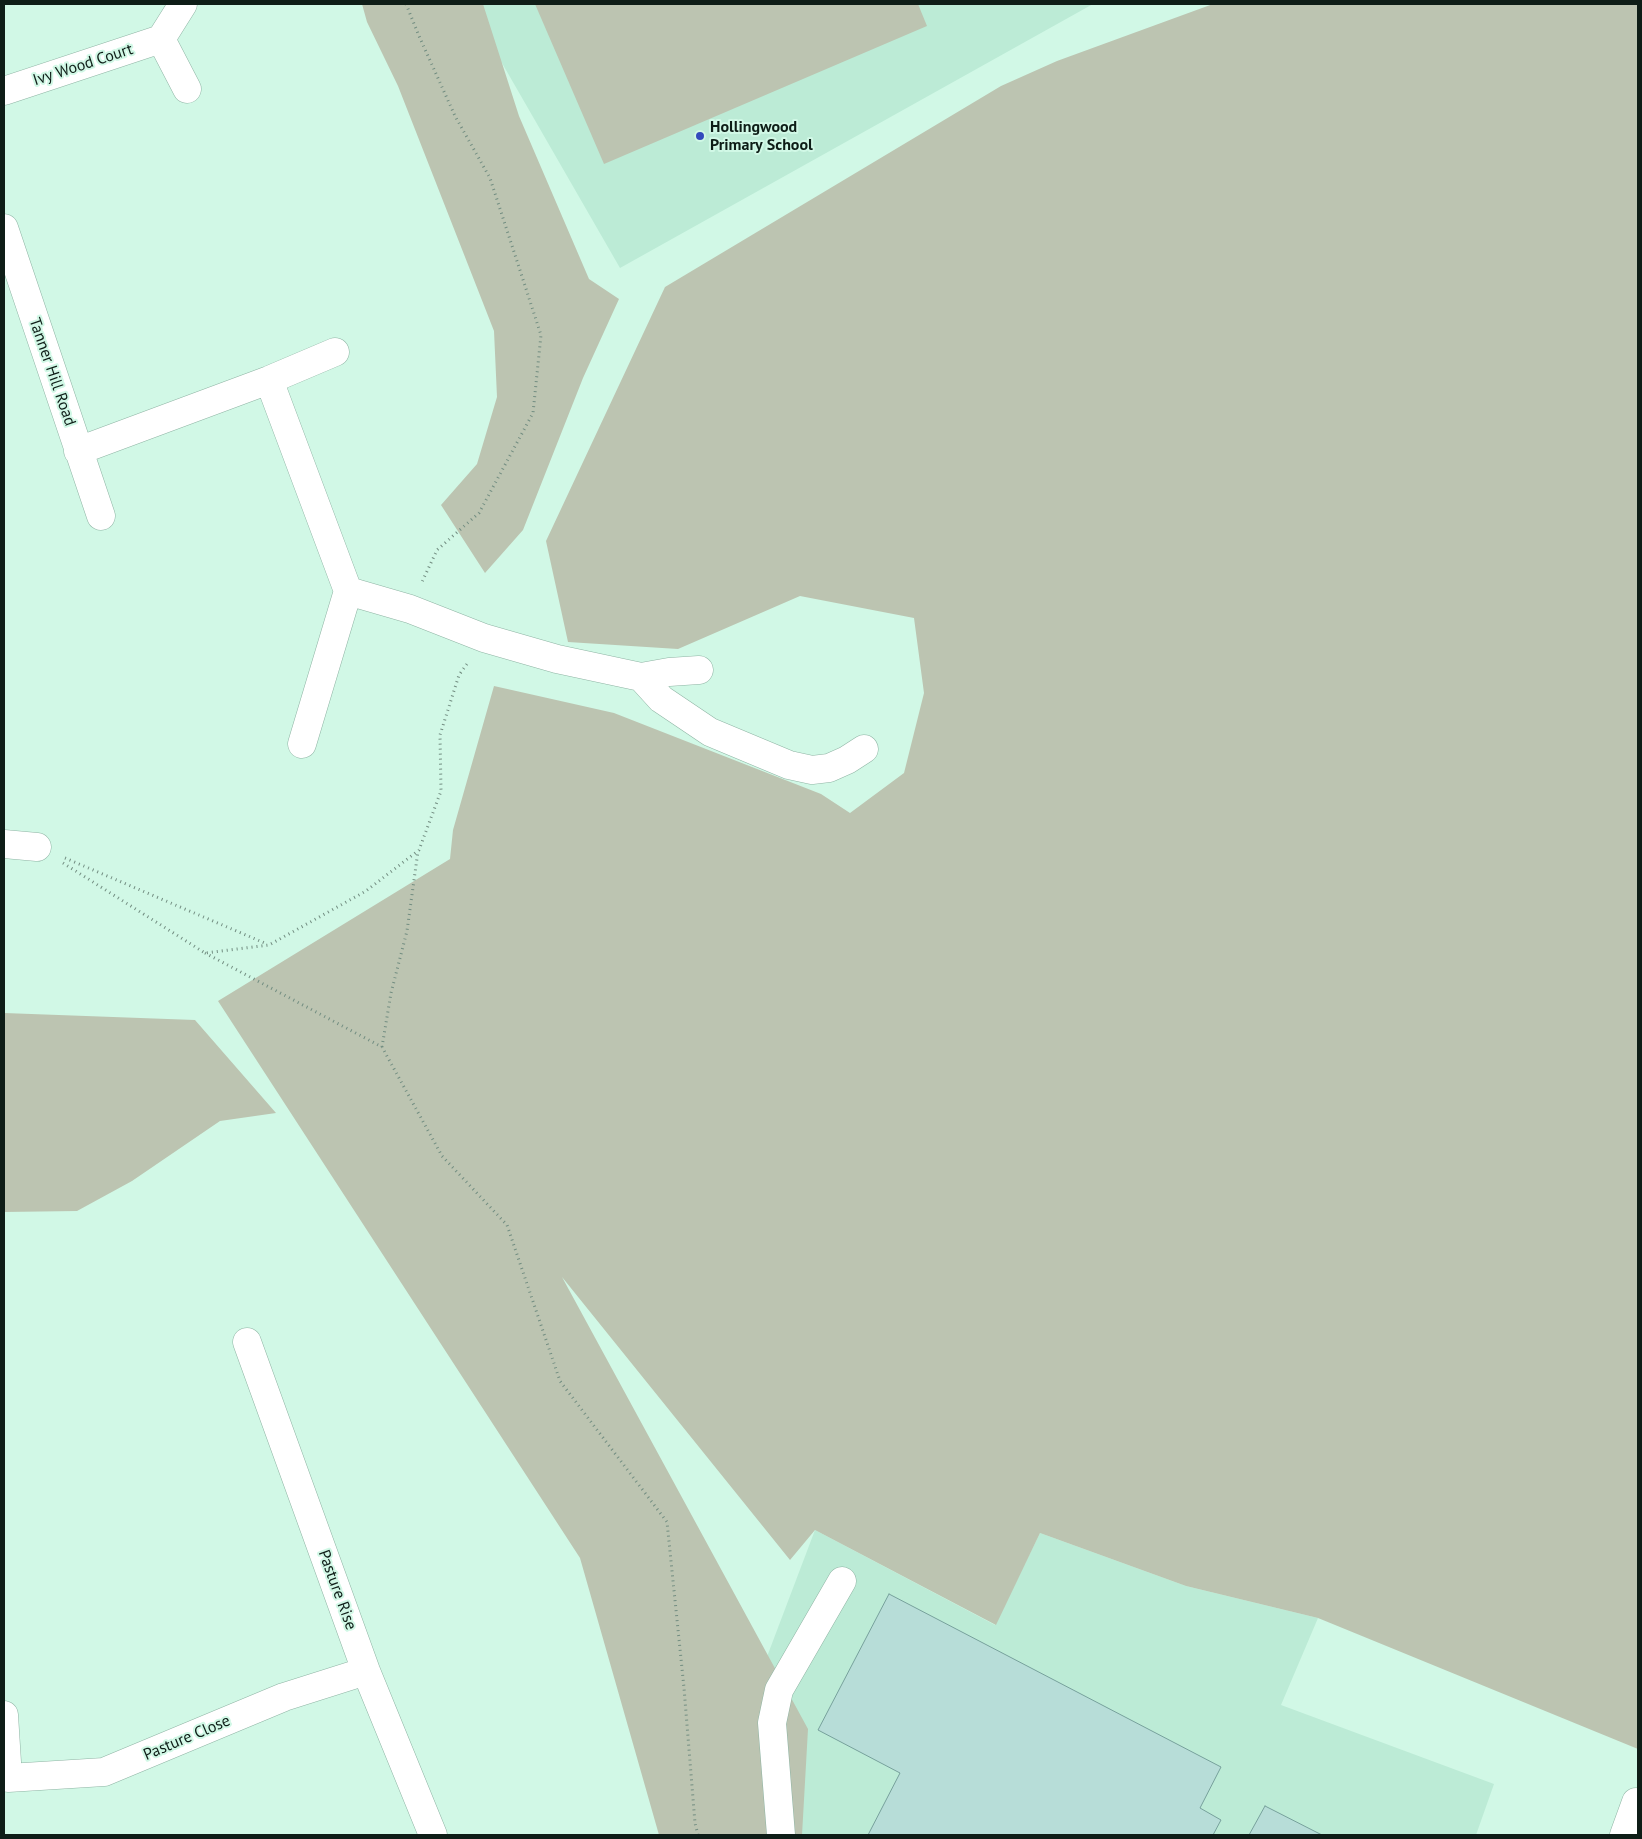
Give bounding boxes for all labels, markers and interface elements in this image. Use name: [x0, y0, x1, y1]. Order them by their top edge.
street label: Ivy Wood Court: [31, 40, 135, 90]
place label: Hollingwood Primary School: [710, 117, 813, 155]
marker: Hollingwood Primary School: [694, 130, 706, 142]
street label: Tanner Hill Road: [25, 315, 79, 429]
street label: Pasture Rise: [314, 1547, 360, 1633]
street label: Pasture Close: [141, 1711, 233, 1765]

